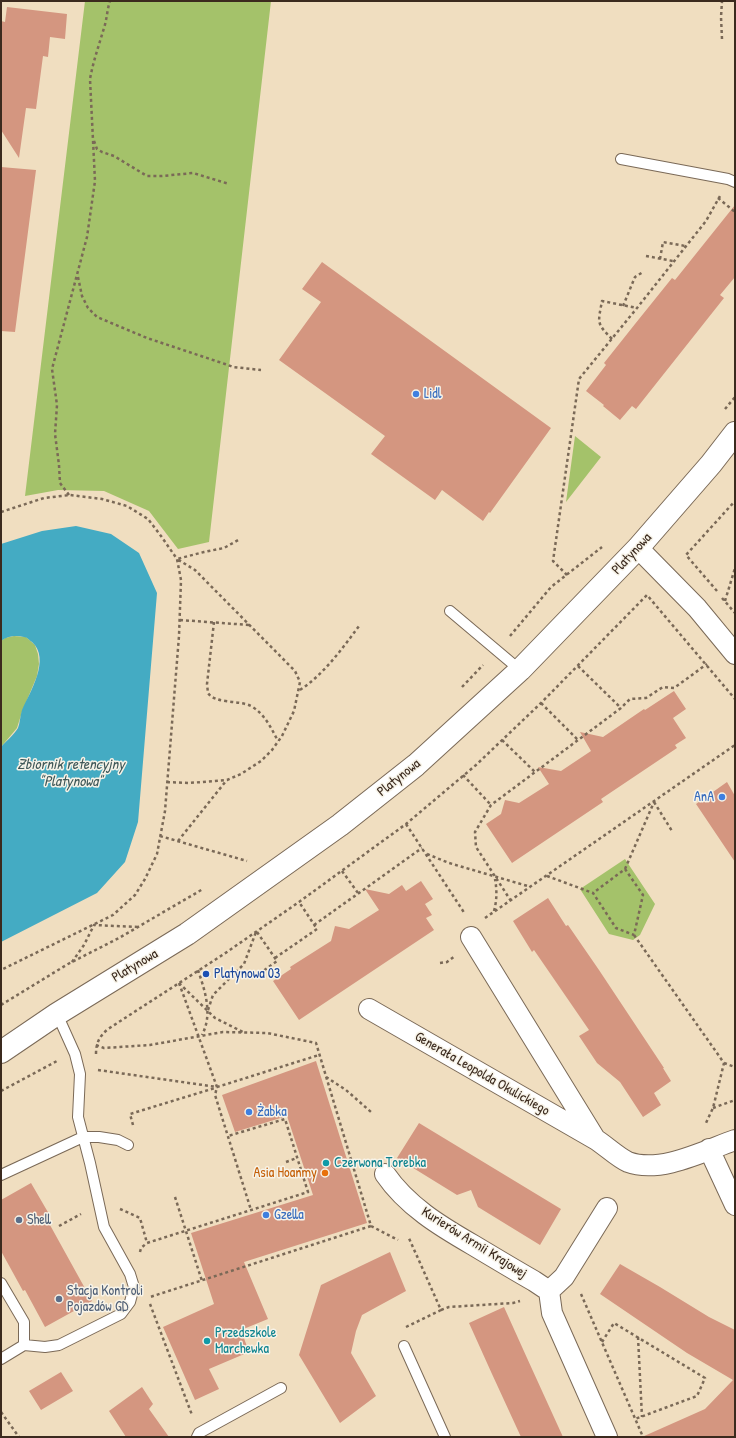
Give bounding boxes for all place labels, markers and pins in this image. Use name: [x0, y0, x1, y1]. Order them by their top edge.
place label: Lidl: [424, 386, 442, 402]
marker: Lidl: [411, 389, 421, 399]
place label: AnA: [694, 789, 714, 805]
marker: AnA: [717, 792, 727, 802]
place label: Platynowa 03: [214, 966, 280, 982]
marker: Platynowa 03: [201, 969, 211, 979]
place label: Żabka: [257, 1104, 287, 1120]
marker: Żabka: [244, 1107, 254, 1117]
place label: Czerwona Torebka: [334, 1155, 426, 1171]
marker: Czerwona Torebka: [321, 1158, 331, 1168]
place label: Asia Hoanmy: [253, 1165, 317, 1181]
marker: Asia Hoanmy: [320, 1168, 330, 1178]
place label: Gzella: [274, 1207, 304, 1223]
marker: Gzella: [261, 1210, 271, 1220]
place label: Shell: [27, 1212, 51, 1228]
marker: Shell: [14, 1215, 24, 1225]
place label: Stacja Kontroli Pojazdów GD: [67, 1283, 143, 1316]
marker: Stacja Kontroli Pojazdów GD: [54, 1294, 64, 1304]
place label: Przedszkole Marchewka: [215, 1325, 276, 1358]
marker: Przedszkole Marchewka: [202, 1336, 212, 1346]

